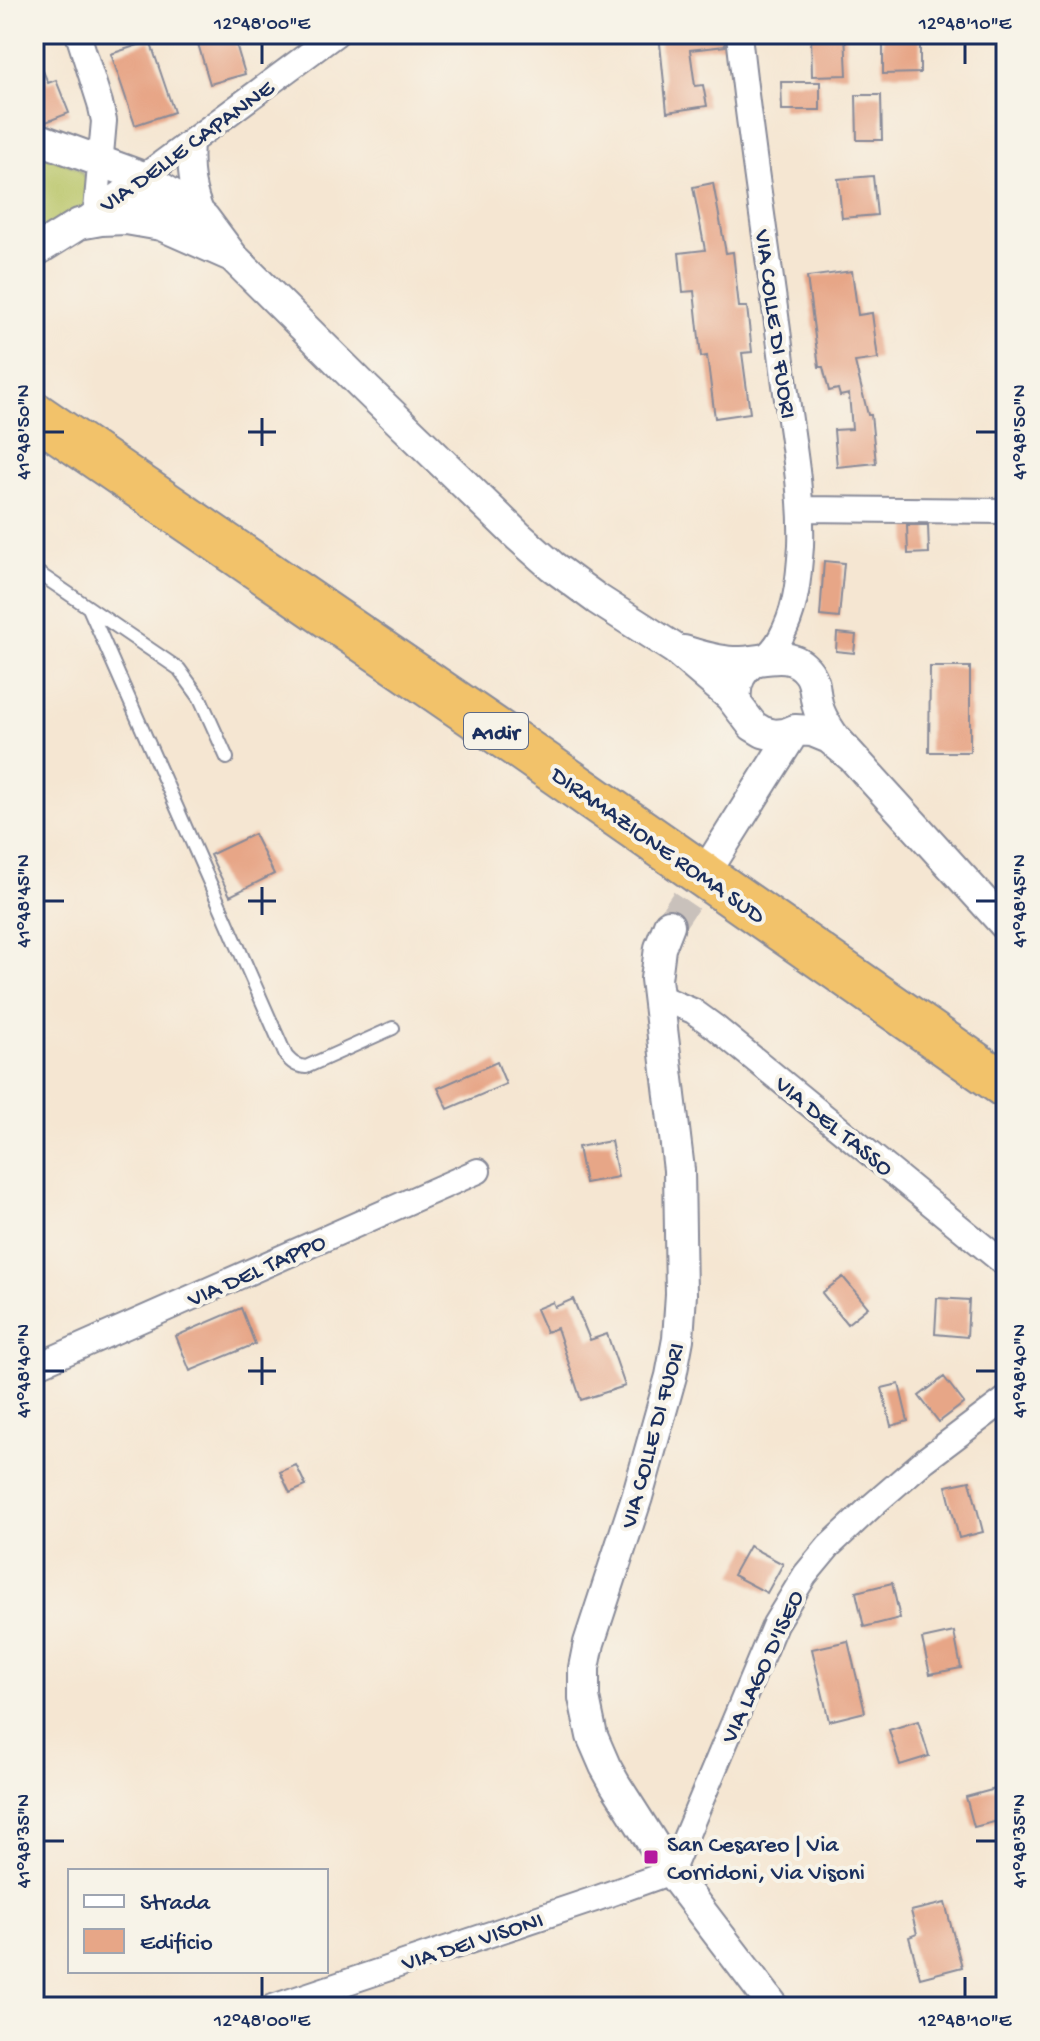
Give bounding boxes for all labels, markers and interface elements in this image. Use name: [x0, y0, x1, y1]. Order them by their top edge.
text: 12°48'00"E: [213, 14, 311, 37]
text: 12°48'10"E: [918, 14, 1013, 37]
street label: VIA DELLE CAPANNE: [94, 74, 282, 221]
street label: VIA COLLE DI FUORI: [746, 227, 801, 421]
text: 41°48'50"N: [14, 384, 37, 480]
text: 41°48'50"N: [1010, 384, 1033, 480]
road number: A1dir: [464, 713, 528, 749]
street label: DIRAMAZIONE ROMA SUD: [543, 761, 770, 932]
text: 41°48'45"N: [14, 854, 37, 948]
text: 41°48'45"N: [1010, 854, 1033, 948]
street label: VIA DEL TASSO: [767, 1070, 898, 1184]
street label: VIA DEL TAPPO: [183, 1229, 331, 1316]
text: 41°48'40"N: [14, 1324, 37, 1418]
text: 41°48'40"N: [1010, 1324, 1033, 1418]
street label: VIA COLLE DI FUORI: [615, 1340, 693, 1533]
street label: VIA LAGO D'ISEO: [716, 1586, 812, 1749]
text: 41°48'35"N: [14, 1794, 37, 1888]
text: 41°48'35"N: [1010, 1794, 1033, 1888]
place label: San Cesareo | Via Corridoni, Via Visoni: [667, 1832, 865, 1889]
marker: San Cesareo | Via Corridoni, Via Visoni: [642, 1848, 660, 1866]
legend: [68, 1869, 328, 1973]
text: Strada: [140, 1890, 211, 1919]
street label: VIA DEI VISONI: [398, 1907, 548, 1980]
text: Edificio: [140, 1930, 213, 1959]
text: 12°48'00"E: [213, 2011, 311, 2034]
text: 12°48'10"E: [918, 2011, 1013, 2034]

